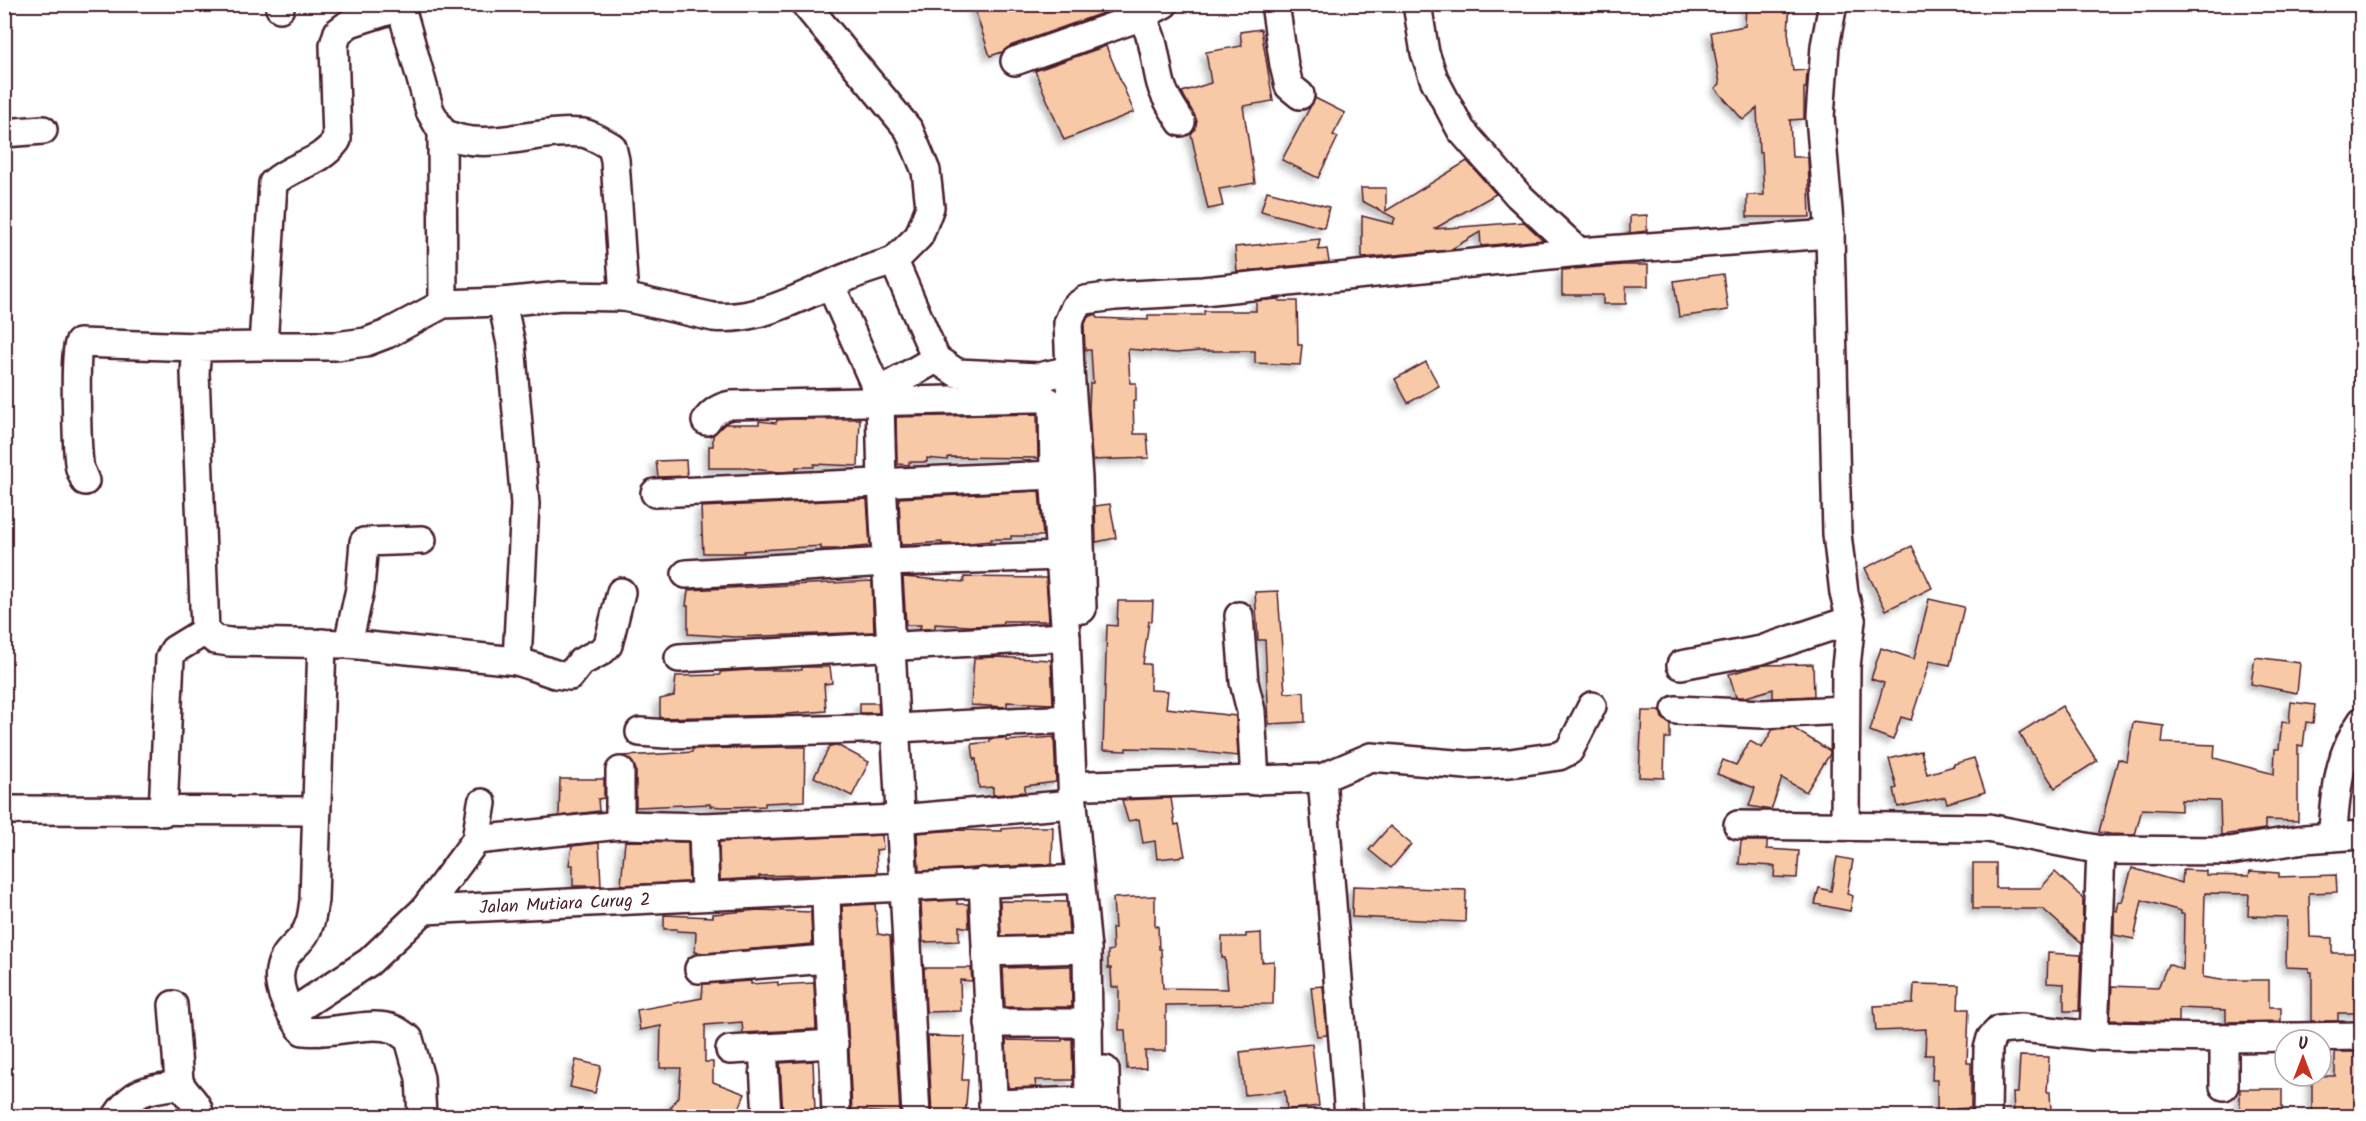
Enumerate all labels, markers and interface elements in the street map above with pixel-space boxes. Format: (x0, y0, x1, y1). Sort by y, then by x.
street label: Jalan Mutiara Curug 2 (479, 886, 651, 923)
north arrow (2273, 1028, 2333, 1088)
text: U (2298, 1032, 2308, 1057)

